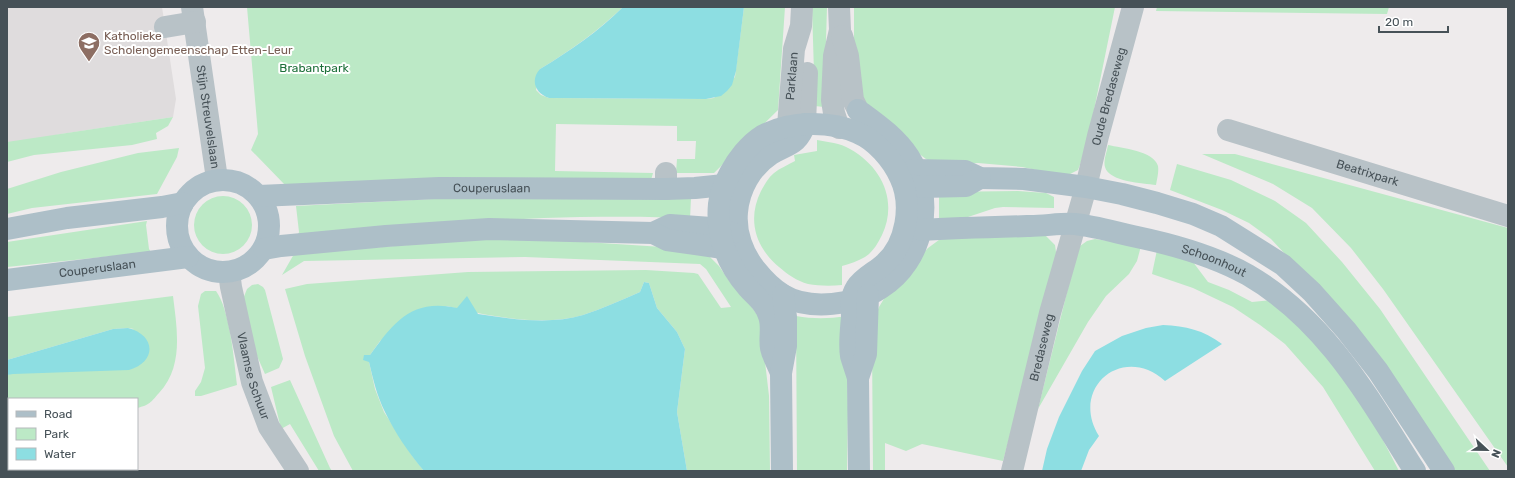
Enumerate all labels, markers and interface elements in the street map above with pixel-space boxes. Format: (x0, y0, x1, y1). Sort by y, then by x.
scale bar (1379, 8, 1448, 34)
text: 20 m (1385, 15, 1413, 29)
place label: Katholieke Scholengemeenschap Etten-Leur (104, 29, 293, 57)
school or university icon: Katholieke Scholengemeenschap Etten-Leur (76, 30, 102, 63)
street label: Oude Bredaseweg (1089, 46, 1129, 147)
street label: Parklaan (783, 51, 801, 101)
park label: Brabantpark (279, 61, 349, 75)
street label: Stijn Streuvelslaan (194, 64, 222, 170)
street label: Beatrixpark (1335, 157, 1401, 189)
street label: Couperuslaan (453, 181, 531, 195)
street label: Schoonhout (1180, 241, 1249, 280)
street label: Couperuslaan (58, 257, 137, 280)
street label: Bredaseweg (1027, 312, 1057, 383)
street label: Vlaamse Schuur (234, 331, 273, 422)
legend (8, 398, 138, 470)
text: Road (44, 407, 72, 421)
text: Park (44, 427, 70, 441)
north arrow (1467, 430, 1507, 470)
text: Water (44, 447, 76, 461)
text: N (1488, 447, 1503, 460)

